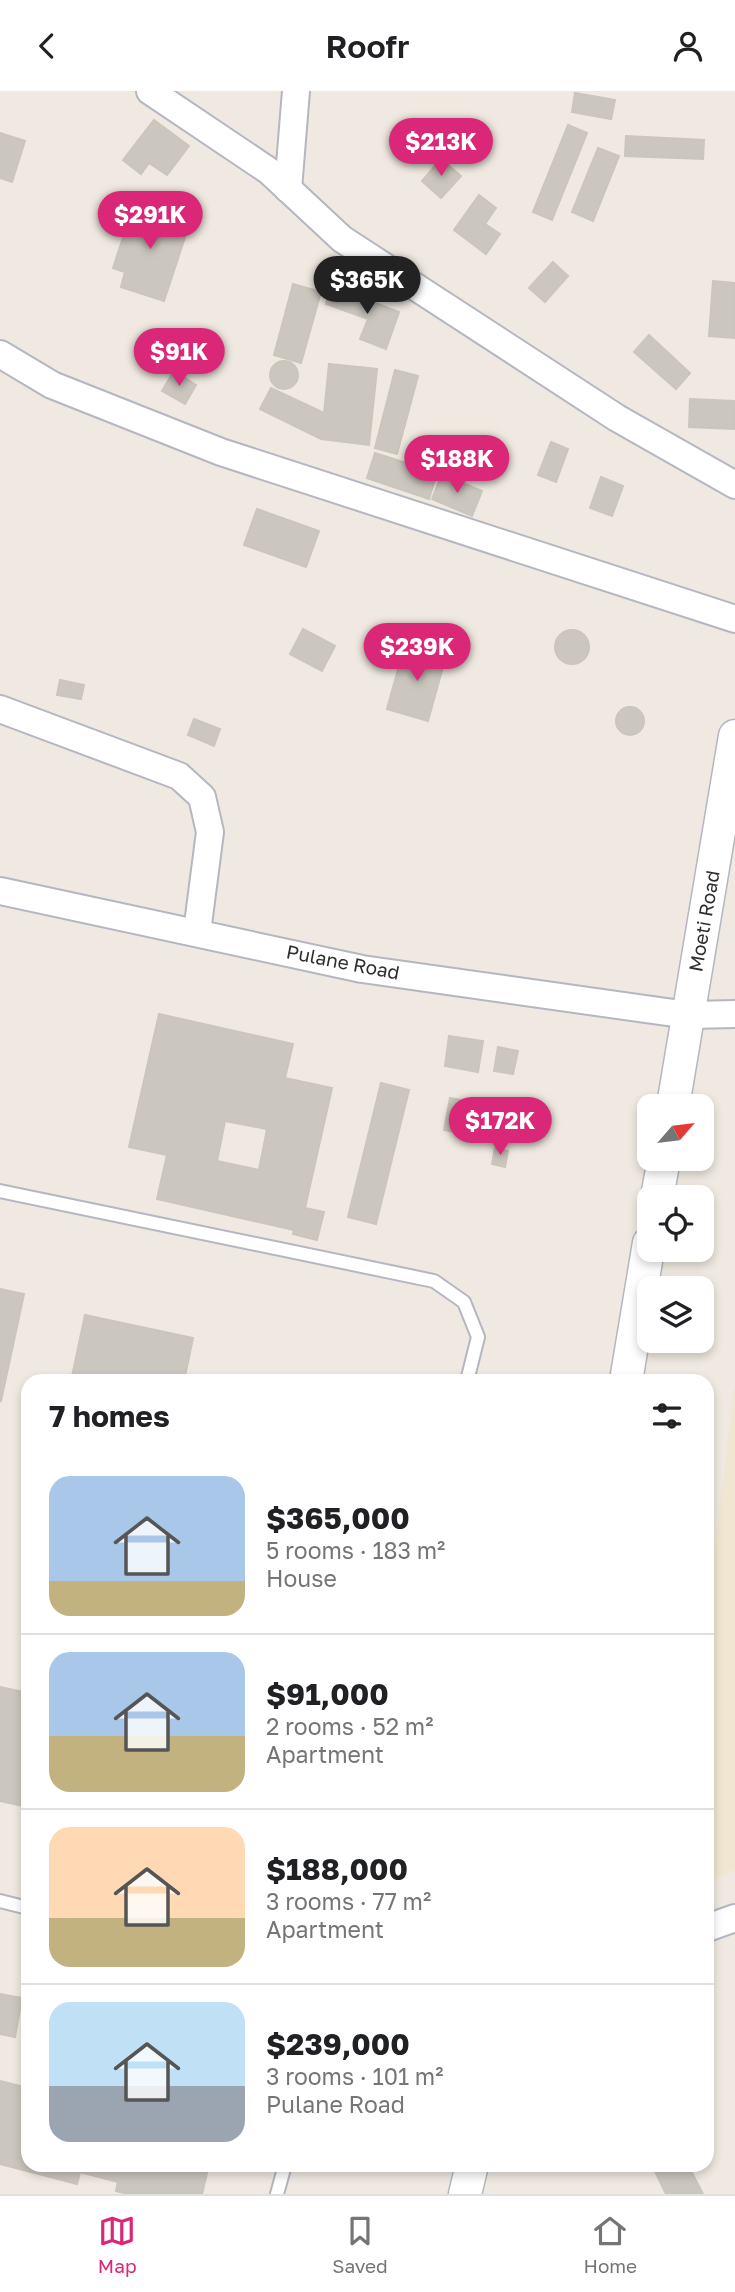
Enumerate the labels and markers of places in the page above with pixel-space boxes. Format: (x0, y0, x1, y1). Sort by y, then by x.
pin: $213K (392, 119, 490, 178)
pin: $291K (101, 191, 199, 251)
pin: $365K (318, 257, 416, 316)
pin: $91K (138, 329, 220, 388)
pin: $188K (408, 435, 506, 495)
pin: $239K (368, 623, 466, 683)
pin: $172K (451, 1097, 549, 1157)

